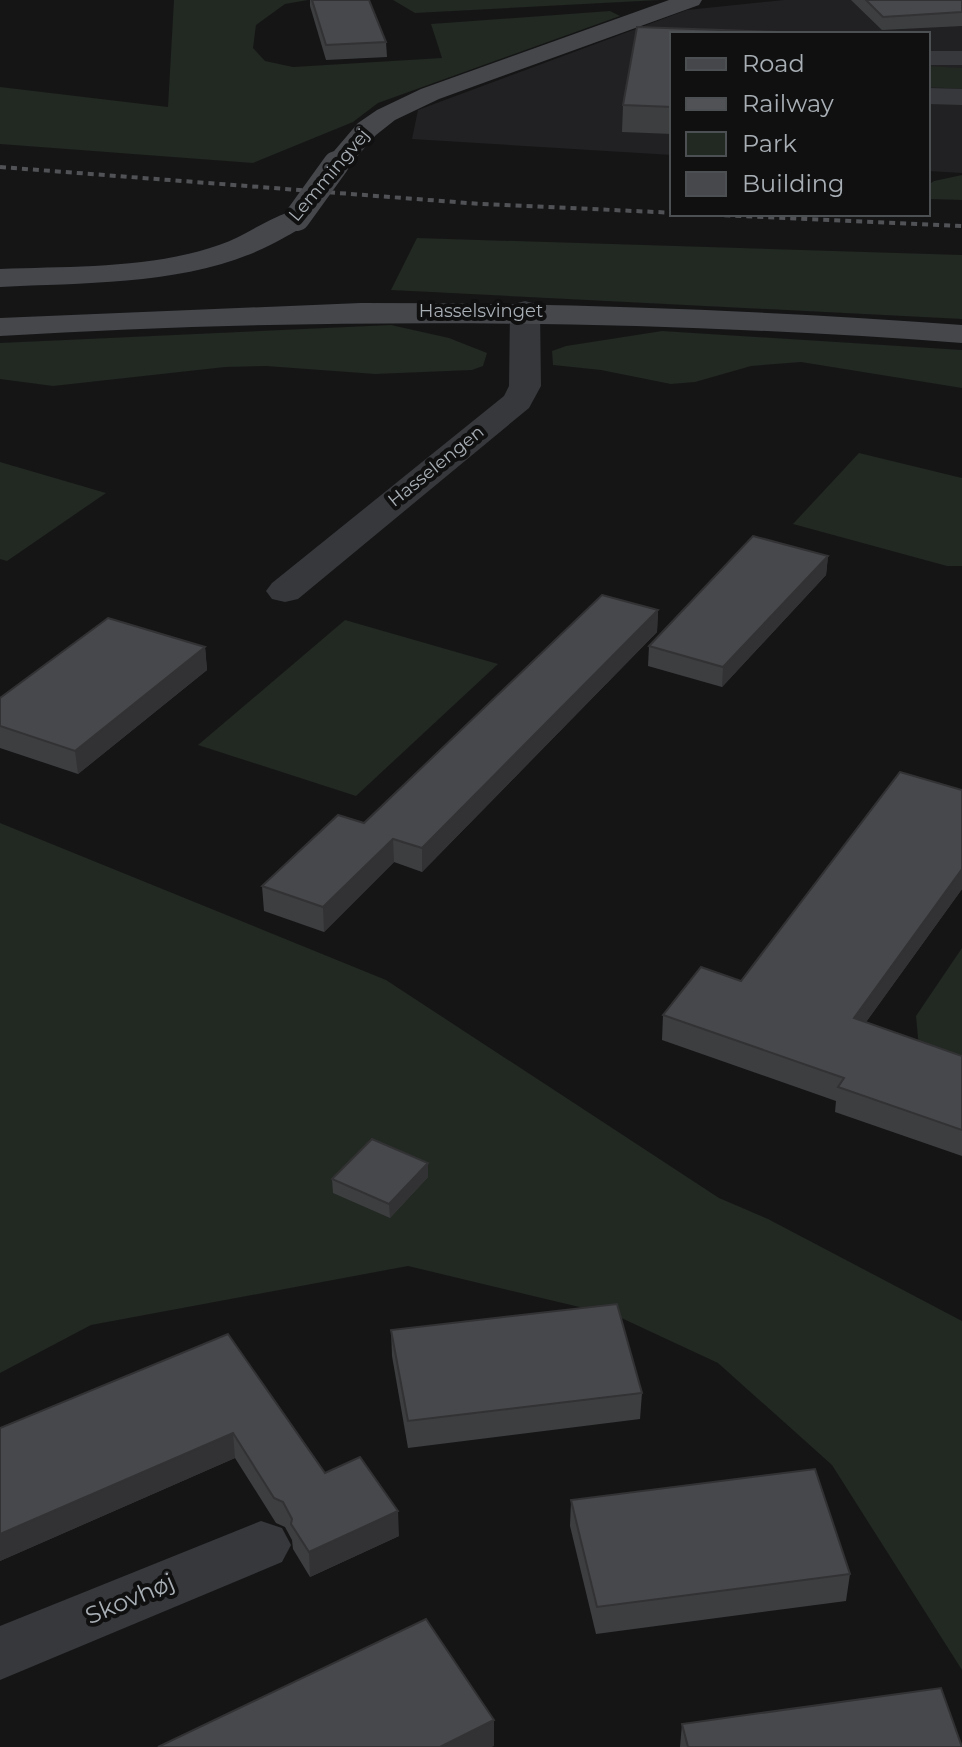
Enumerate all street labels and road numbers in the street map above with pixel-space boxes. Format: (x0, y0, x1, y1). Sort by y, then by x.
street label: Lemmingvej (284, 124, 374, 226)
street label: Hasselsvinget (419, 300, 543, 322)
street label: Hasselengen (384, 421, 488, 511)
street label: Skovhøj (81, 1567, 179, 1630)

